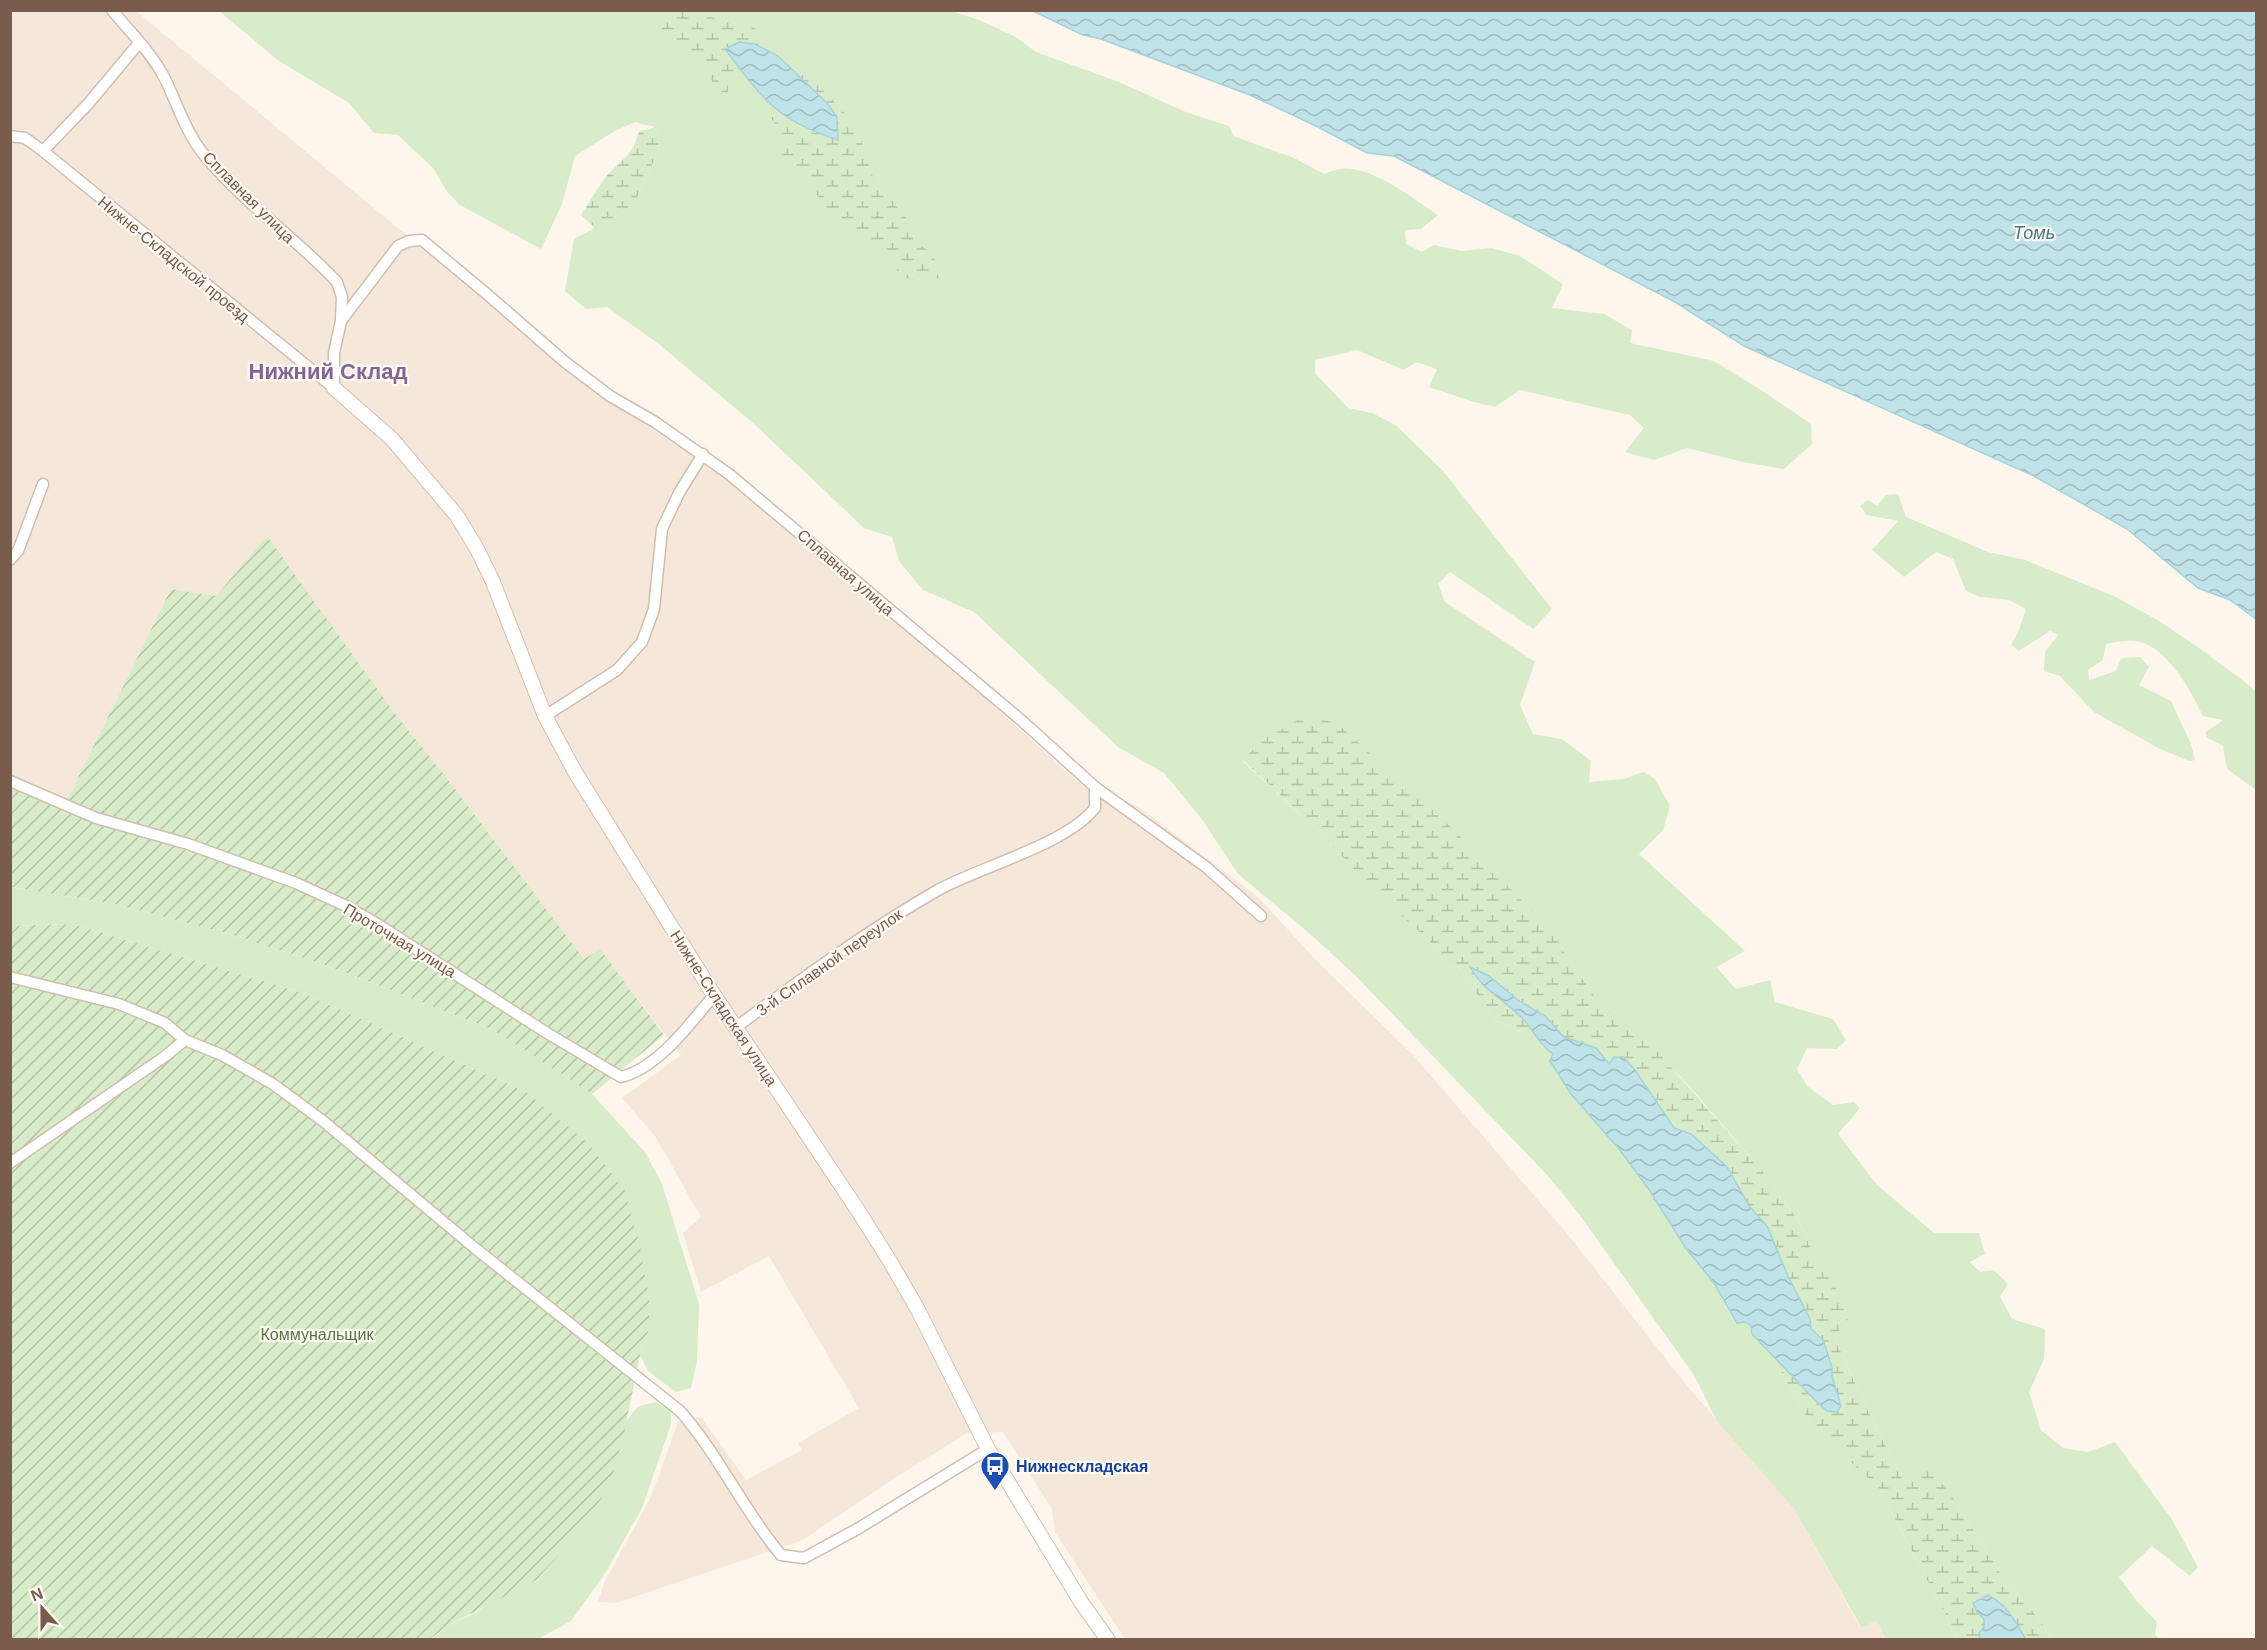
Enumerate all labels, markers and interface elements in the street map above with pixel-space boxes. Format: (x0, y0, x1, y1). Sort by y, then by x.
street label: Сплавная улица (200, 148, 298, 246)
street label: Нижне-Складской проезд (95, 193, 253, 326)
water label: Томь (2013, 223, 2055, 243)
district label: Нижний Склад (249, 359, 407, 384)
street label: Сплавная улица (794, 526, 897, 619)
street label: Проточная улица (341, 900, 459, 981)
street label: 3-й Сплавной переулок (753, 905, 906, 1019)
street label: Нижне-Складская улица (667, 927, 780, 1089)
park label: Коммунальщик (261, 1326, 374, 1343)
bus stop icon: Нижнескладская (979, 1450, 1011, 1492)
place label: Нижнескладская (1016, 1458, 1148, 1475)
north arrow (12, 1578, 72, 1638)
text: N (28, 1584, 45, 1604)

